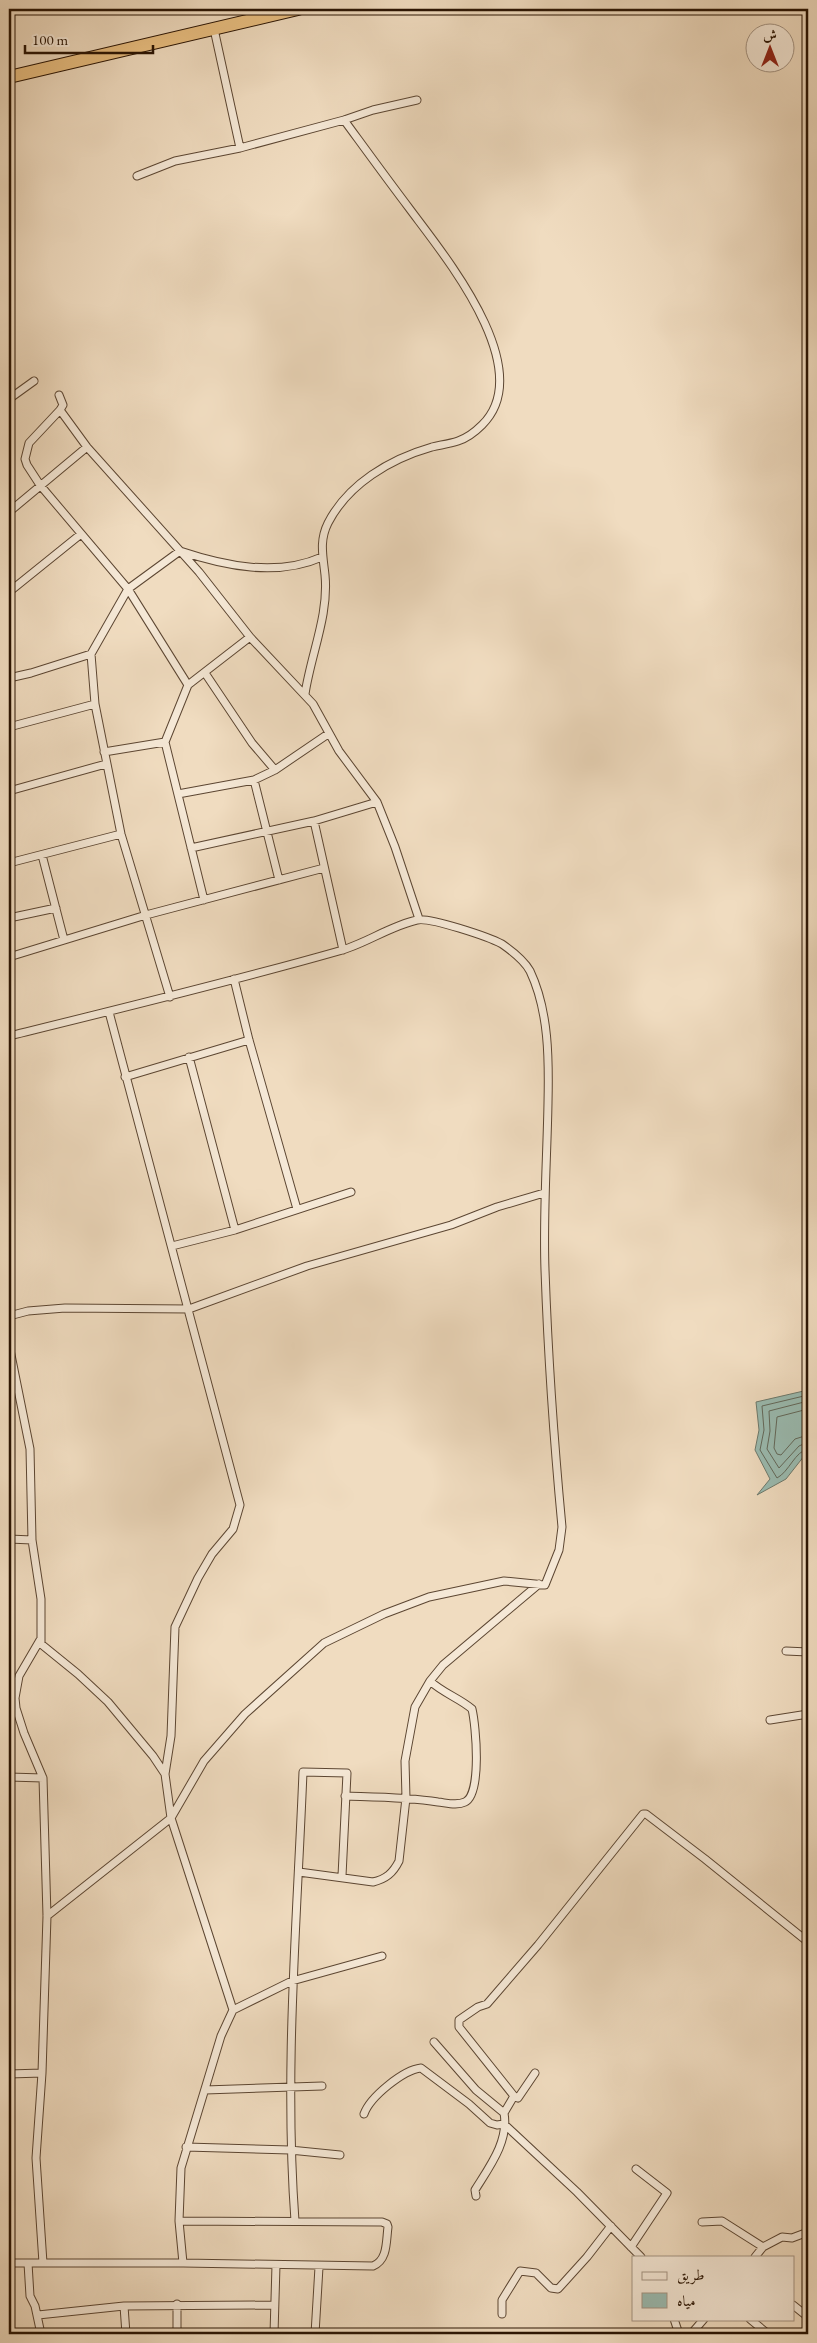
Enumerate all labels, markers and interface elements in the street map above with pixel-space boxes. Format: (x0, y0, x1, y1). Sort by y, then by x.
scale bar (25, 22, 152, 54)
north arrow (744, 22, 794, 72)
text: ش (763, 26, 777, 44)
text: 100 m (32, 30, 69, 49)
legend (632, 2256, 794, 2320)
text: طريق (677, 2265, 704, 2285)
text: مياه (677, 2291, 695, 2310)

